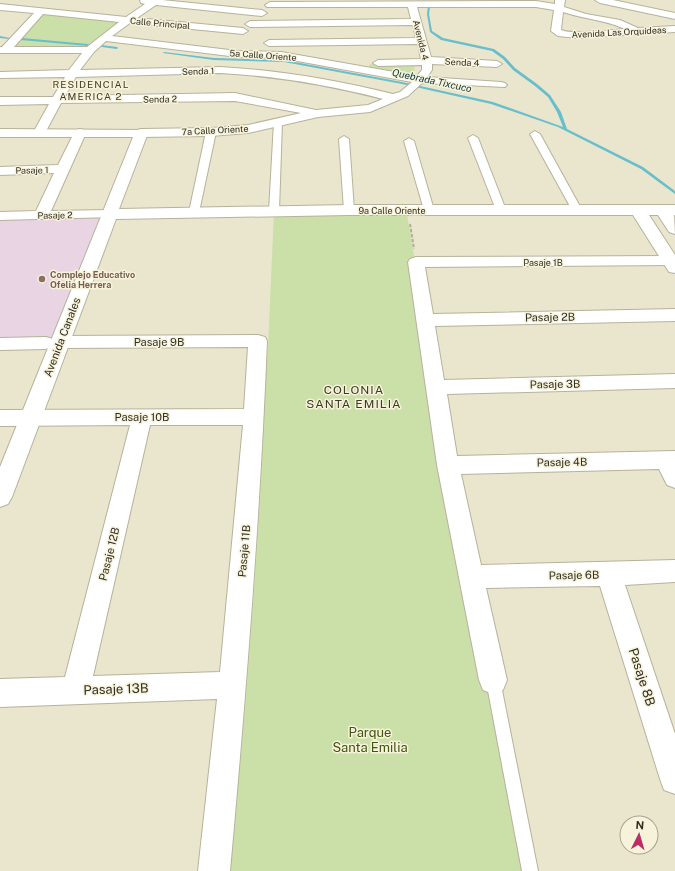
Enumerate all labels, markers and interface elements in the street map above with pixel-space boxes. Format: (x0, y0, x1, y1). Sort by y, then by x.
street label: Calle Principal (129, 15, 191, 31)
street label: Avenida 4 (411, 19, 431, 62)
street label: Avenida Las Orquídeas (571, 24, 667, 40)
street label: 5a Calle Oriente (229, 47, 297, 63)
street label: Senda 4 (444, 56, 480, 68)
street label: Senda 1 (182, 65, 214, 77)
water label: Quebrada Tixcuco (391, 66, 474, 94)
district label: RESIDENCIAL AMERICA 2 (53, 78, 129, 102)
street label: Senda 2 (143, 93, 177, 105)
street label: 7a Calle Oriente (181, 123, 249, 137)
street label: Pasaje 1 (15, 164, 49, 176)
street label: 9a Calle Oriente (358, 205, 426, 216)
street label: Pasaje 2 (37, 209, 73, 221)
street label: Pasaje 1B (523, 257, 563, 268)
place label: Complejo Educativo Ofelia Herrera (50, 269, 135, 290)
marker: Complejo Educativo Ofelia Herrera (37, 274, 47, 284)
street label: Avenida Canales (41, 295, 83, 378)
street label: Pasaje 2B (525, 311, 575, 323)
street label: Pasaje 9B (134, 336, 184, 348)
street label: Pasaje 3B (530, 378, 580, 390)
district label: COLONIA SANTA EMILIA (306, 383, 402, 411)
street label: Pasaje 10B (115, 411, 169, 423)
street label: Pasaje 4B (537, 456, 587, 468)
street label: Pasaje 11B (236, 524, 252, 578)
street label: Pasaje 12B (97, 526, 121, 582)
street label: Pasaje 6B (549, 569, 599, 581)
street label: Pasaje 8B (626, 646, 658, 708)
street label: Pasaje 13B (83, 680, 149, 698)
park label: Parque Santa Emilia (332, 725, 408, 755)
north arrow (619, 815, 659, 855)
text: N (635, 819, 645, 831)

